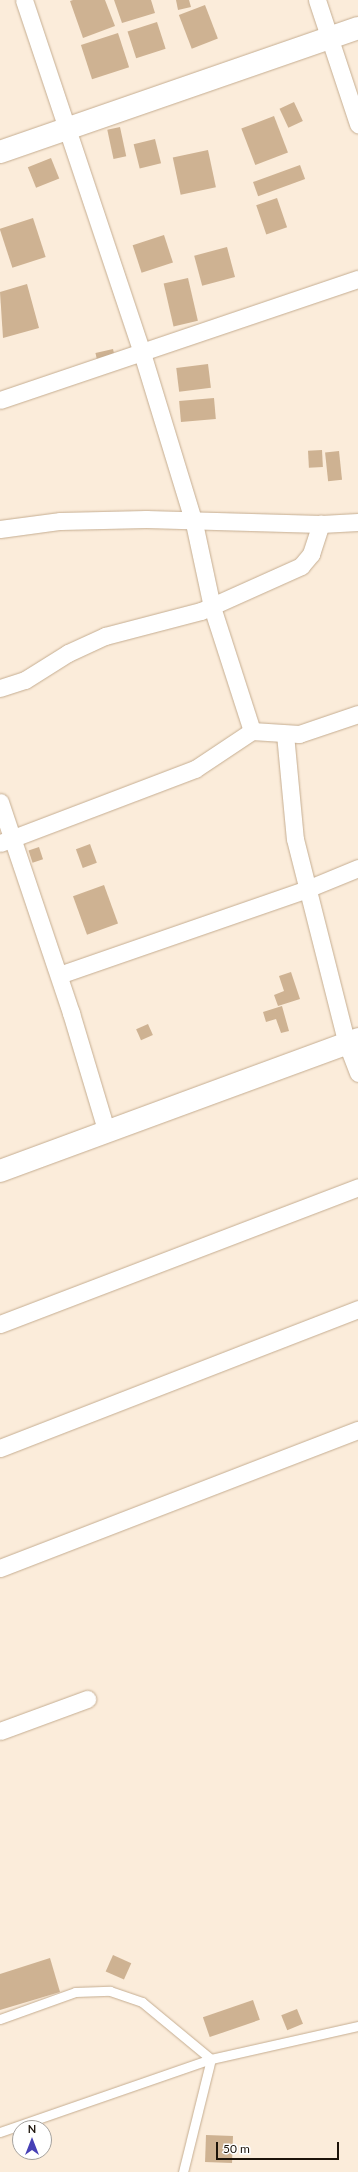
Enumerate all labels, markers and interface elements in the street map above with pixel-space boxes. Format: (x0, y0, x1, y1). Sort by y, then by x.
north arrow (12, 2120, 52, 2160)
text: N (28, 2122, 36, 2135)
scale bar (218, 2134, 341, 2160)
text: 50 m (223, 2141, 250, 2156)

